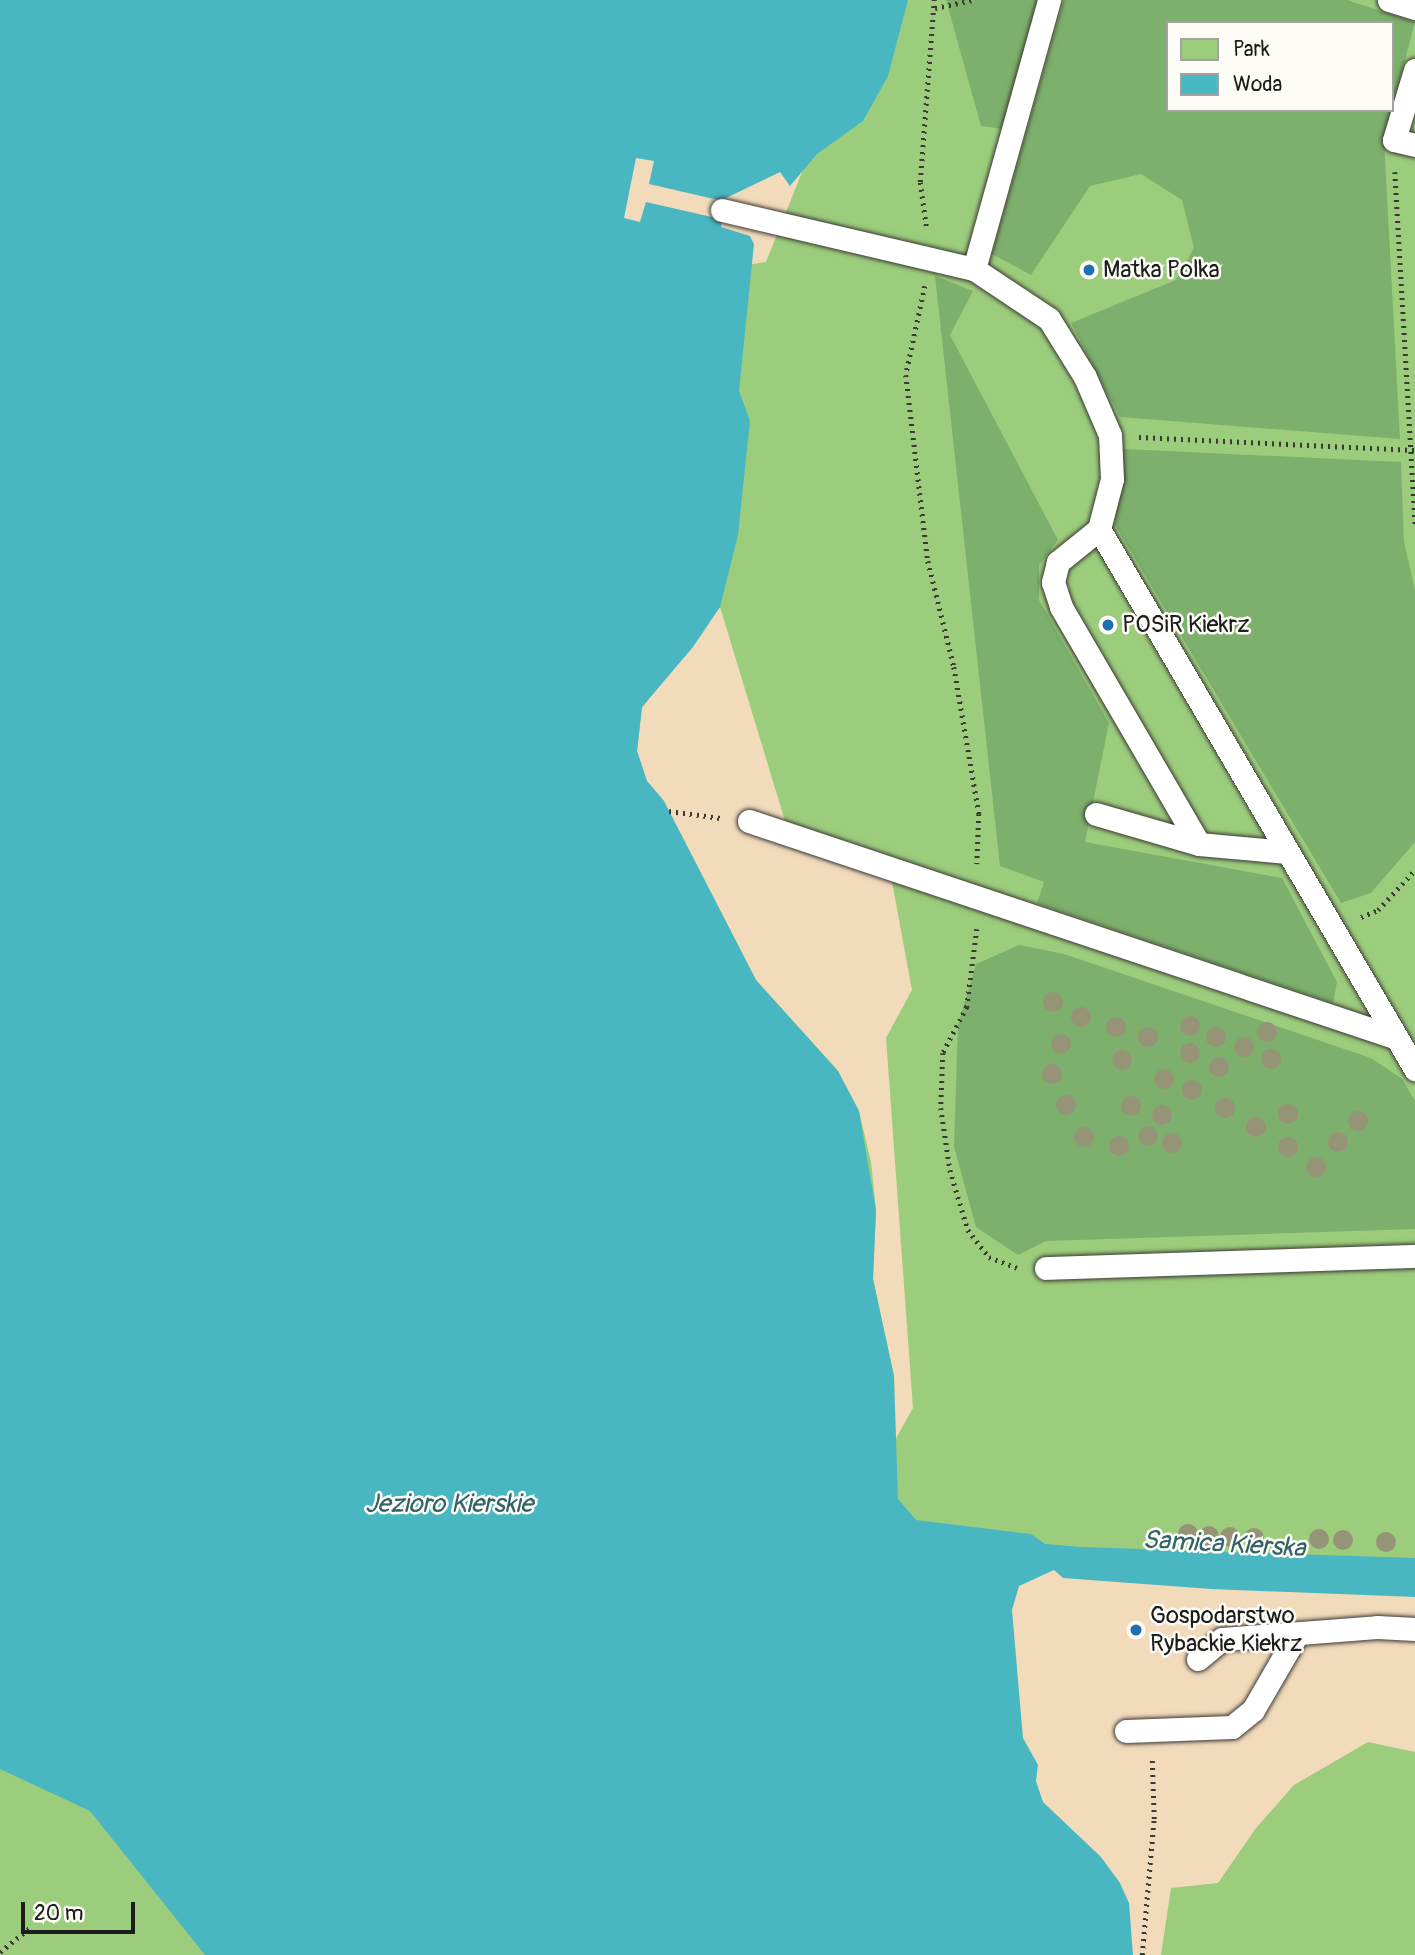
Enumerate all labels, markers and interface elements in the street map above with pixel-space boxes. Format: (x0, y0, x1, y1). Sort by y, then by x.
legend (1166, 21, 1394, 112)
text: Park (1233, 36, 1270, 63)
text: Woda (1233, 71, 1282, 98)
place label: Matka Polka (1103, 256, 1220, 284)
marker: Matka Polka (1081, 262, 1097, 278)
place label: POSiR Kiekrz (1122, 611, 1250, 639)
marker: POSiR Kiekrz (1100, 617, 1116, 633)
water label: Jezioro Kierskie (365, 1489, 533, 1521)
water label: Samica Kierska (1142, 1525, 1306, 1565)
place label: Gospodarstwo Rybackie Kiekrz (1150, 1602, 1302, 1658)
marker: Gospodarstwo Rybackie Kiekrz (1128, 1622, 1144, 1638)
scale bar (24, 1888, 138, 1932)
text: 20 m (34, 1900, 83, 1927)

